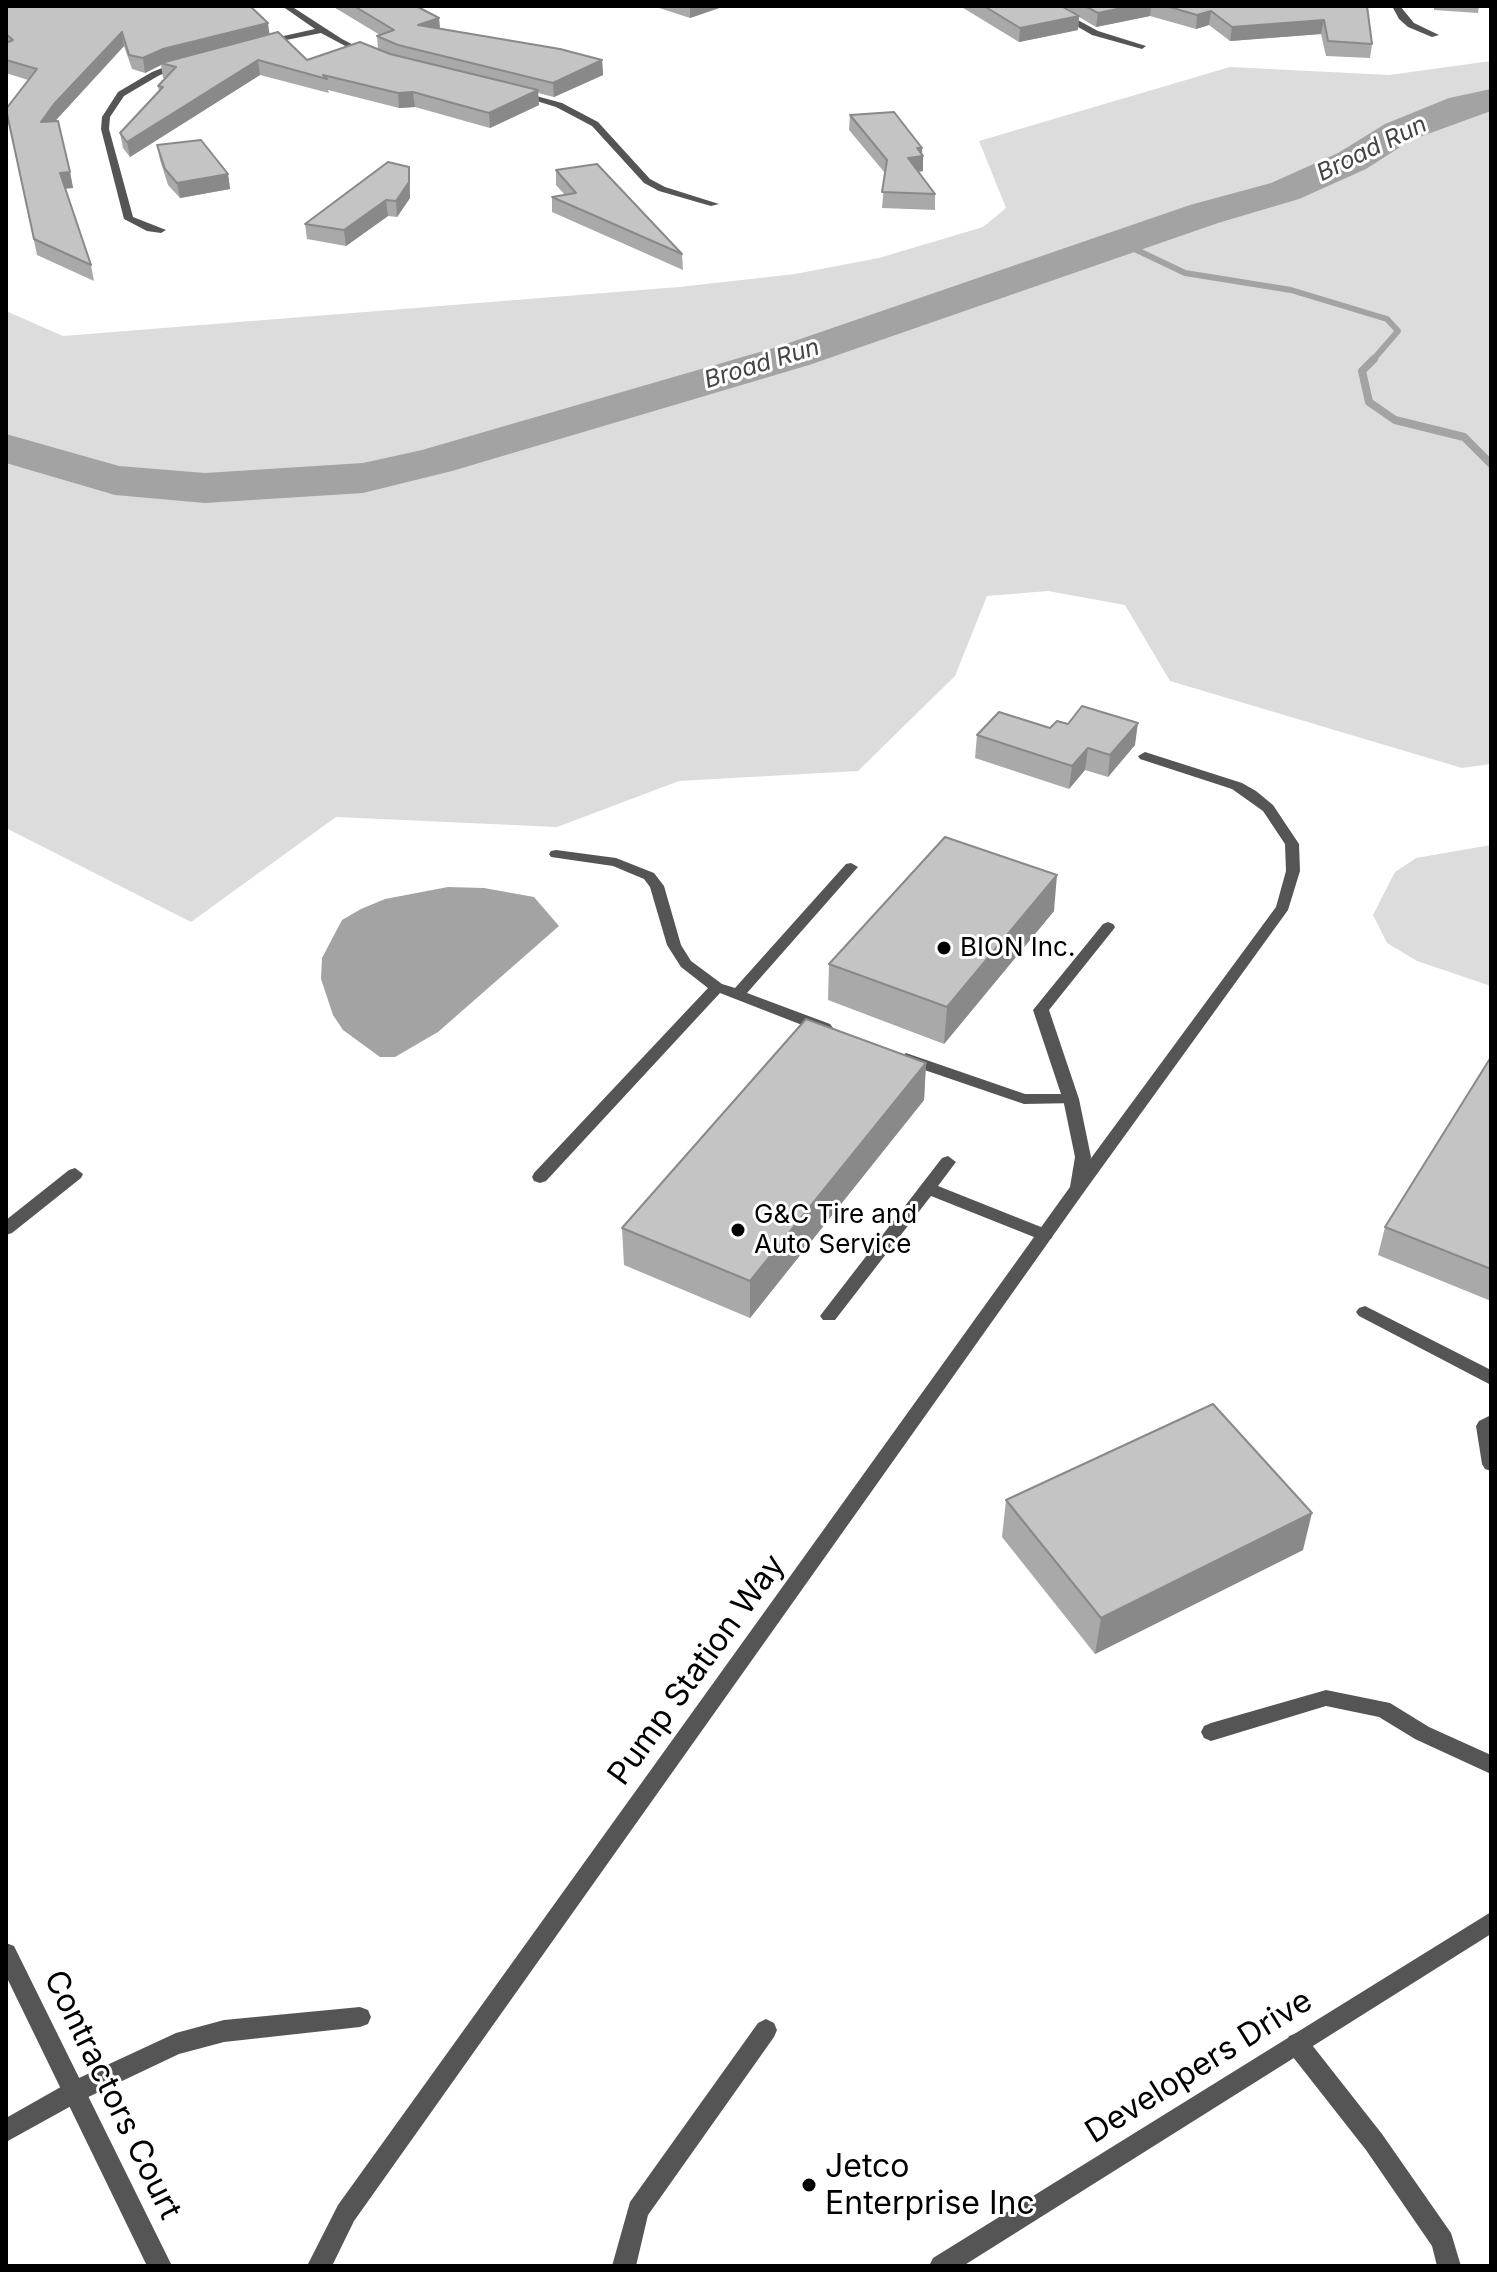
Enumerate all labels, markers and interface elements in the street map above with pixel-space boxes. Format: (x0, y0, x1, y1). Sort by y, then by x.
water label: Broad Run (1312, 110, 1432, 188)
water label: Broad Run (701, 333, 823, 395)
place label: BION Inc. (960, 932, 1075, 964)
marker: BION Inc. (935, 939, 953, 957)
place label: G&C Tire and Auto Service (754, 1199, 917, 1260)
marker: G&C Tire and Auto Service (729, 1221, 747, 1239)
street label: Pump Station Way (600, 1547, 794, 1793)
street label: Contractors Court (35, 1964, 189, 2226)
street label: Developers Drive (1079, 1982, 1319, 2152)
place label: Jetco Enterprise Inc (825, 2148, 1035, 2223)
marker: Jetco Enterprise Inc (800, 2176, 818, 2194)

